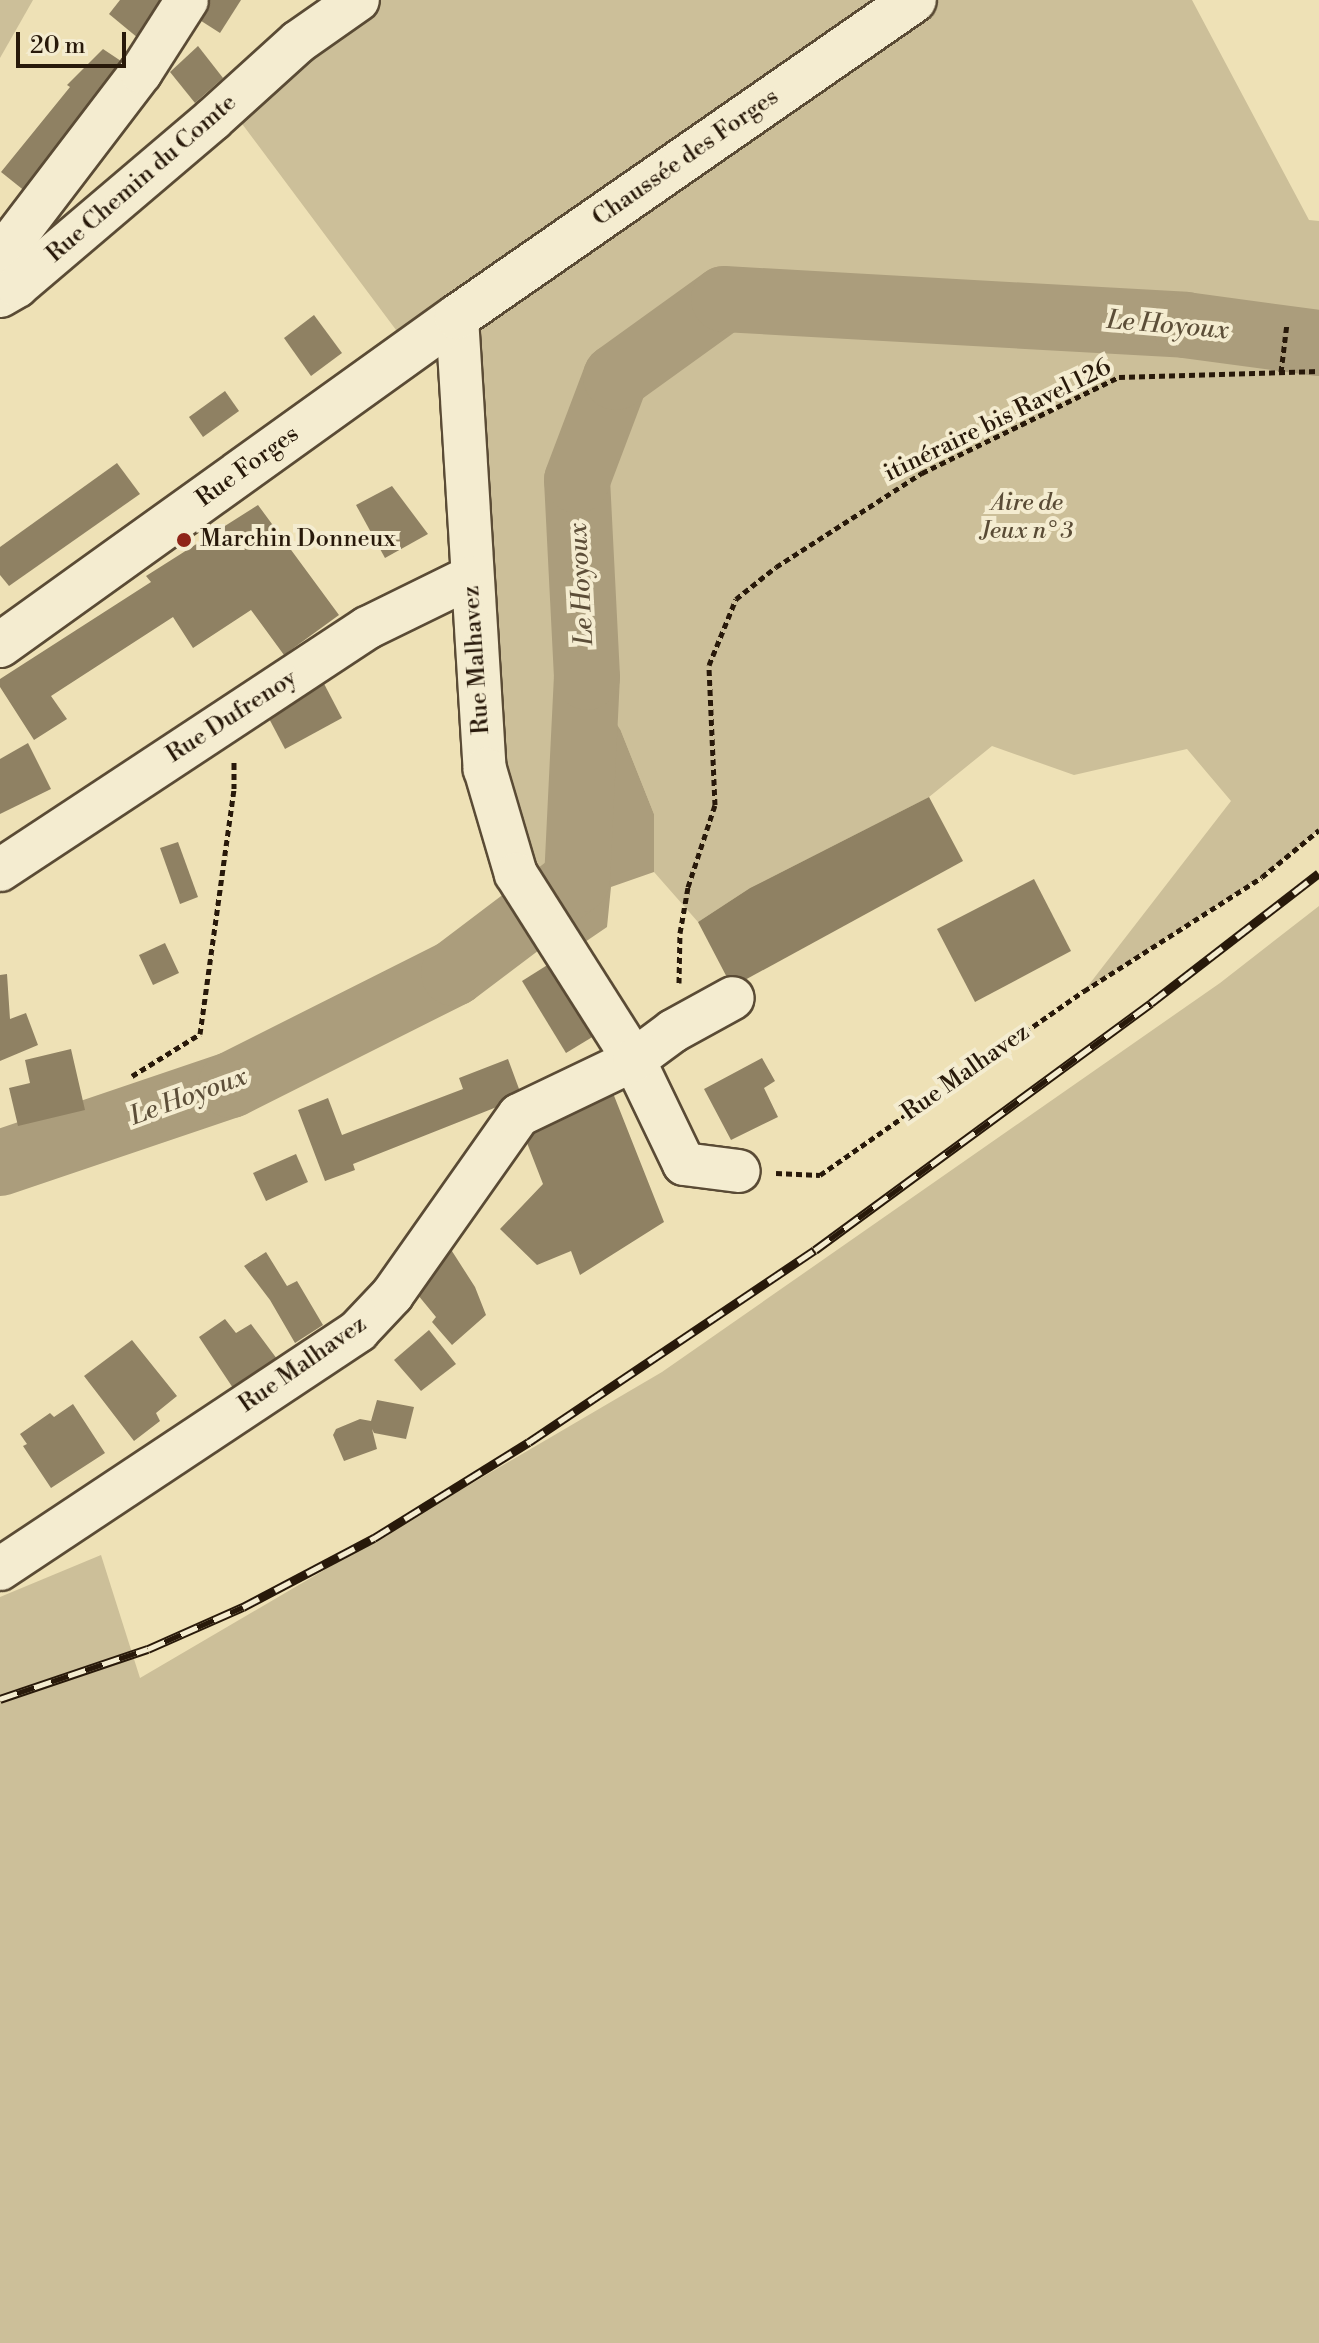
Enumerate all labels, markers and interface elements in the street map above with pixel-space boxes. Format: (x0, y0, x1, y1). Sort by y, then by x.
scale bar (20, 16, 130, 66)
text: 20 m (30, 31, 86, 61)
street label: Chaussée des Forges (587, 83, 785, 233)
street label: Rue Chemin du Comte (41, 89, 243, 269)
water label: Le Hoyoux (1105, 305, 1231, 347)
street label: itinéraire bis Ravel 126 (880, 353, 1116, 489)
street label: Rue Forges (191, 420, 305, 514)
park label: Aire de Jeux n° 3 (981, 490, 1073, 546)
water label: Le Hoyoux (563, 522, 601, 646)
place label: Marchin Donneux (200, 526, 396, 554)
marker: Marchin Donneux (175, 531, 193, 549)
street label: Rue Malhavez (457, 585, 497, 735)
street label: Rue Dufrenoy (161, 664, 303, 770)
street label: Rue Malhavez (897, 1018, 1035, 1128)
water label: Le Hoyoux (126, 1061, 252, 1133)
street label: Rue Malhavez (234, 1310, 372, 1420)

